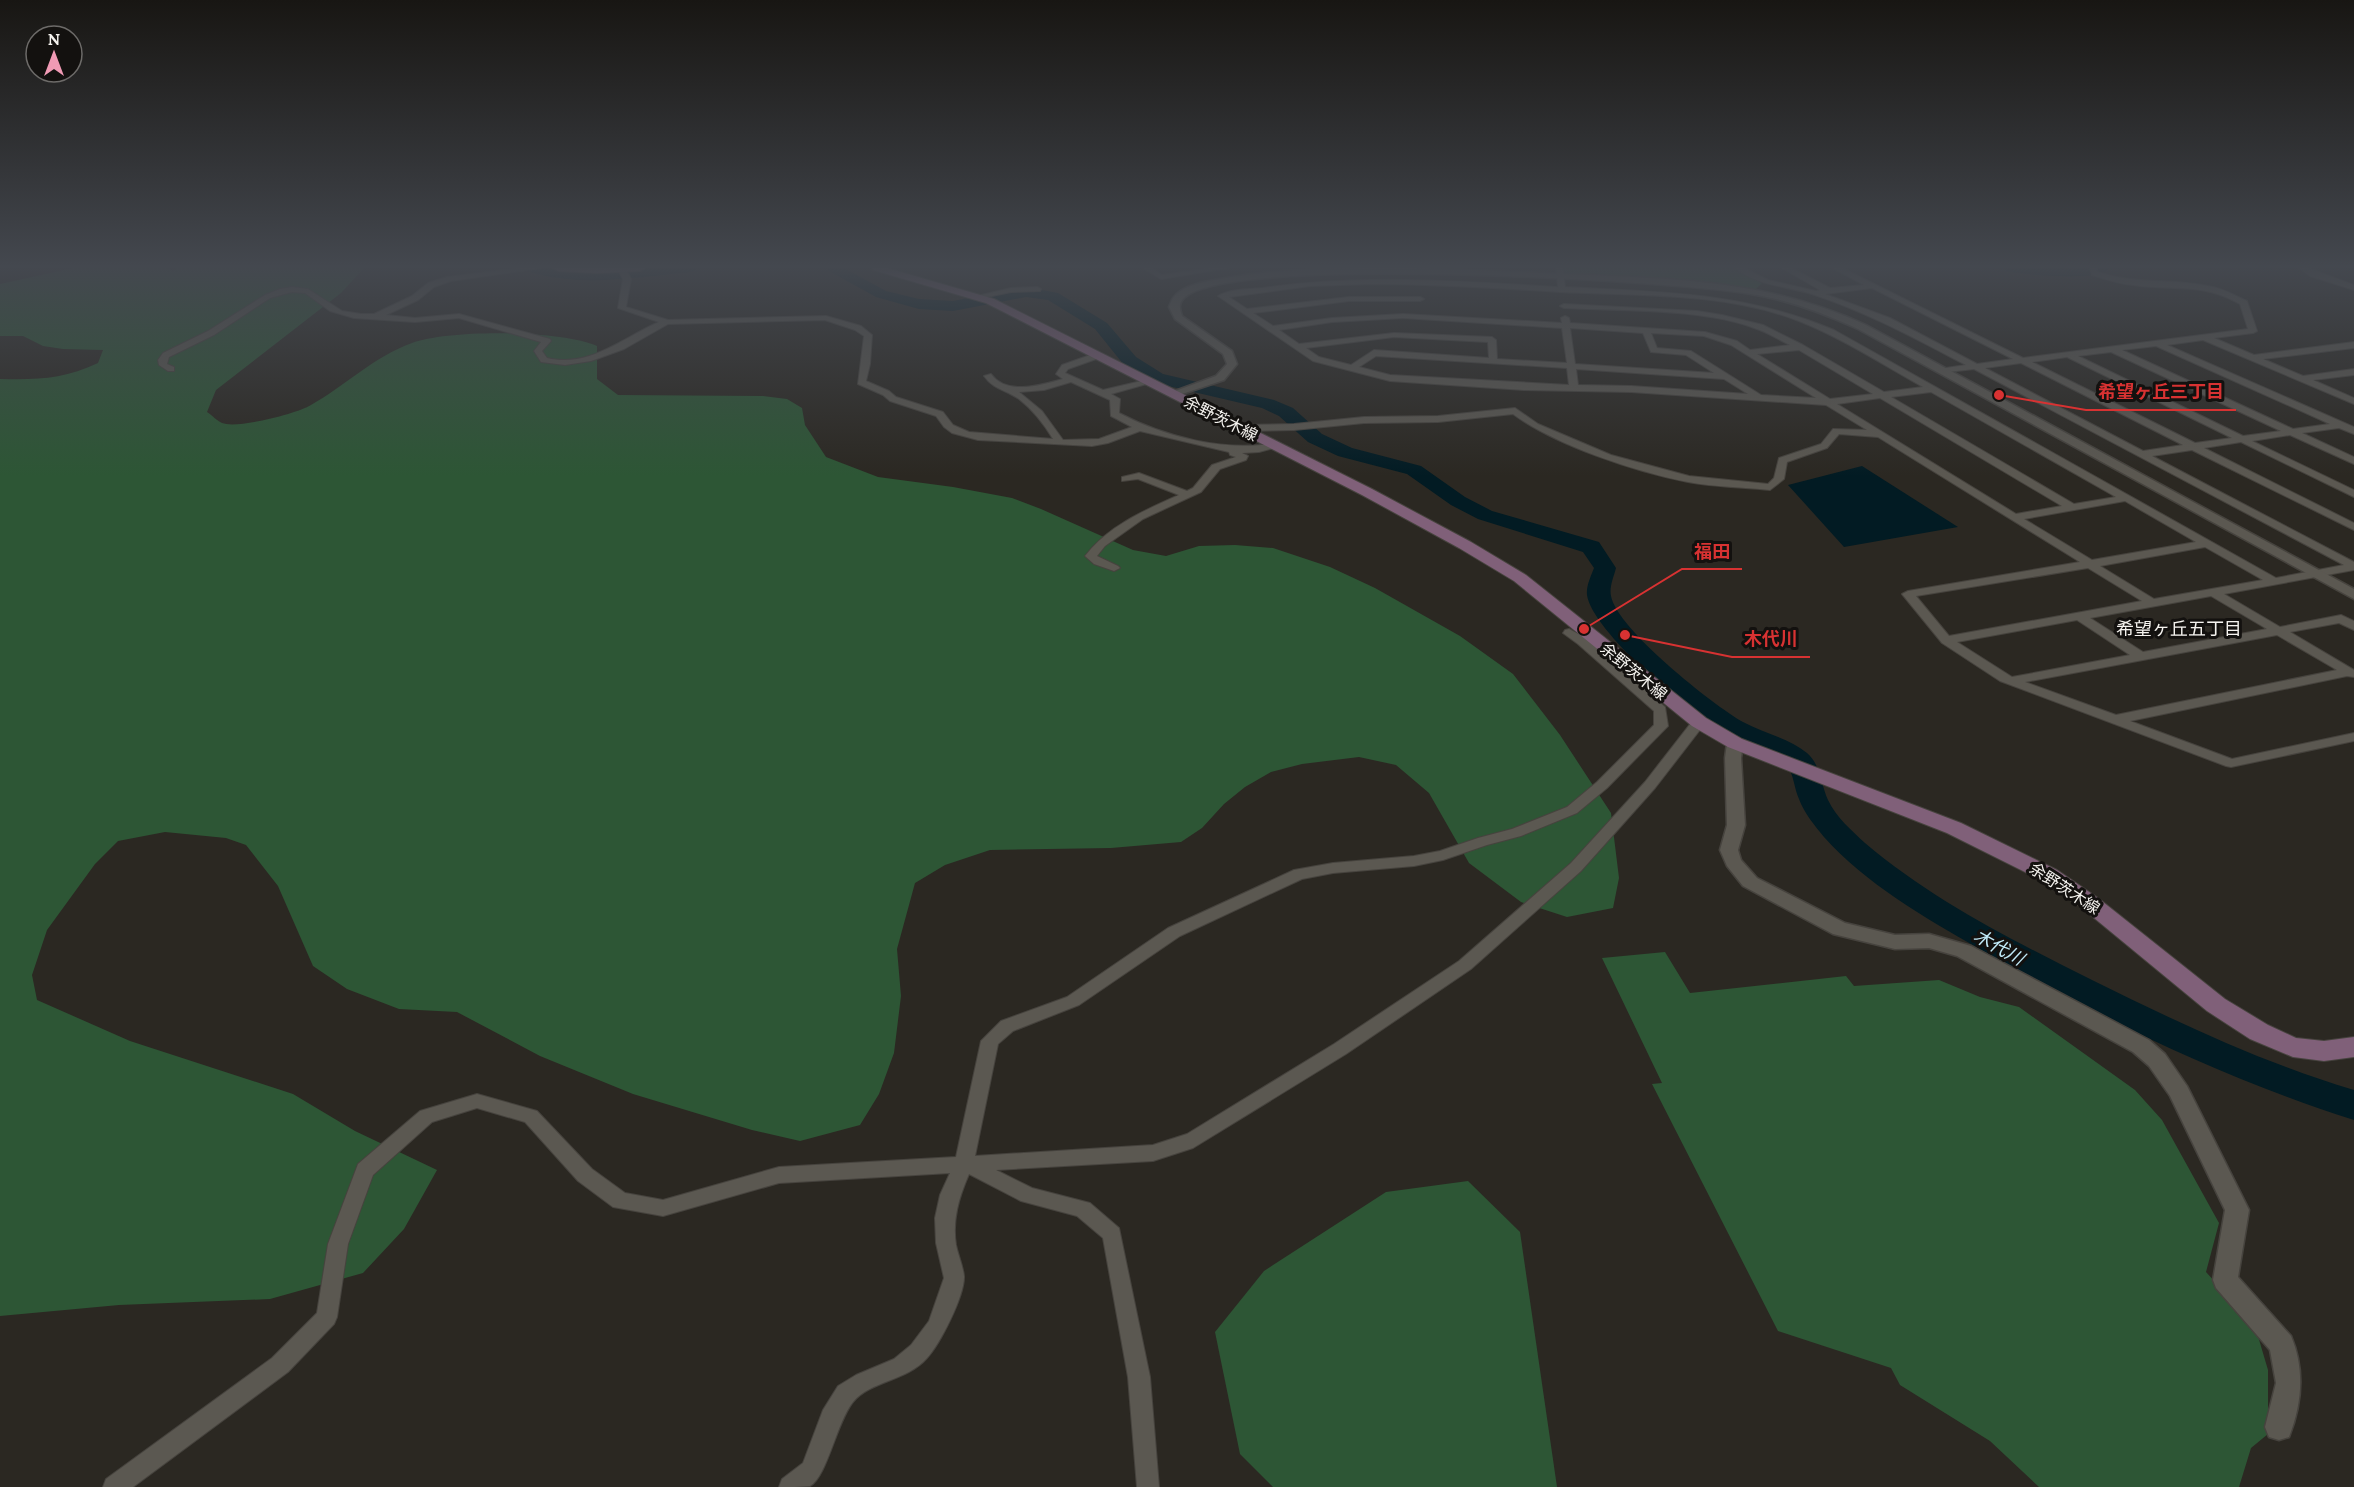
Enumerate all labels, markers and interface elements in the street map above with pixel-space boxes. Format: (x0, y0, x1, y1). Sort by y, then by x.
north arrow (24, 24, 84, 84)
text: N (48, 29, 60, 49)
callout: 希望ヶ丘三丁目 (2086, 374, 2236, 410)
text: 希望ヶ丘三丁目 (2098, 380, 2224, 403)
street label: 余野茨木線 (1181, 391, 1261, 445)
callout: 福田 (1682, 533, 1742, 569)
text: 福田 (1694, 540, 1730, 563)
district label: 希望ヶ丘五丁目 (2116, 617, 2242, 640)
callout: 木代川 (1732, 621, 1810, 657)
text: 木代川 (1744, 627, 1798, 650)
street label: 余野茨木線 (1597, 638, 1671, 704)
street label: 余野茨木線 (2026, 858, 2104, 918)
water label: 木代川 (1970, 924, 2030, 971)

